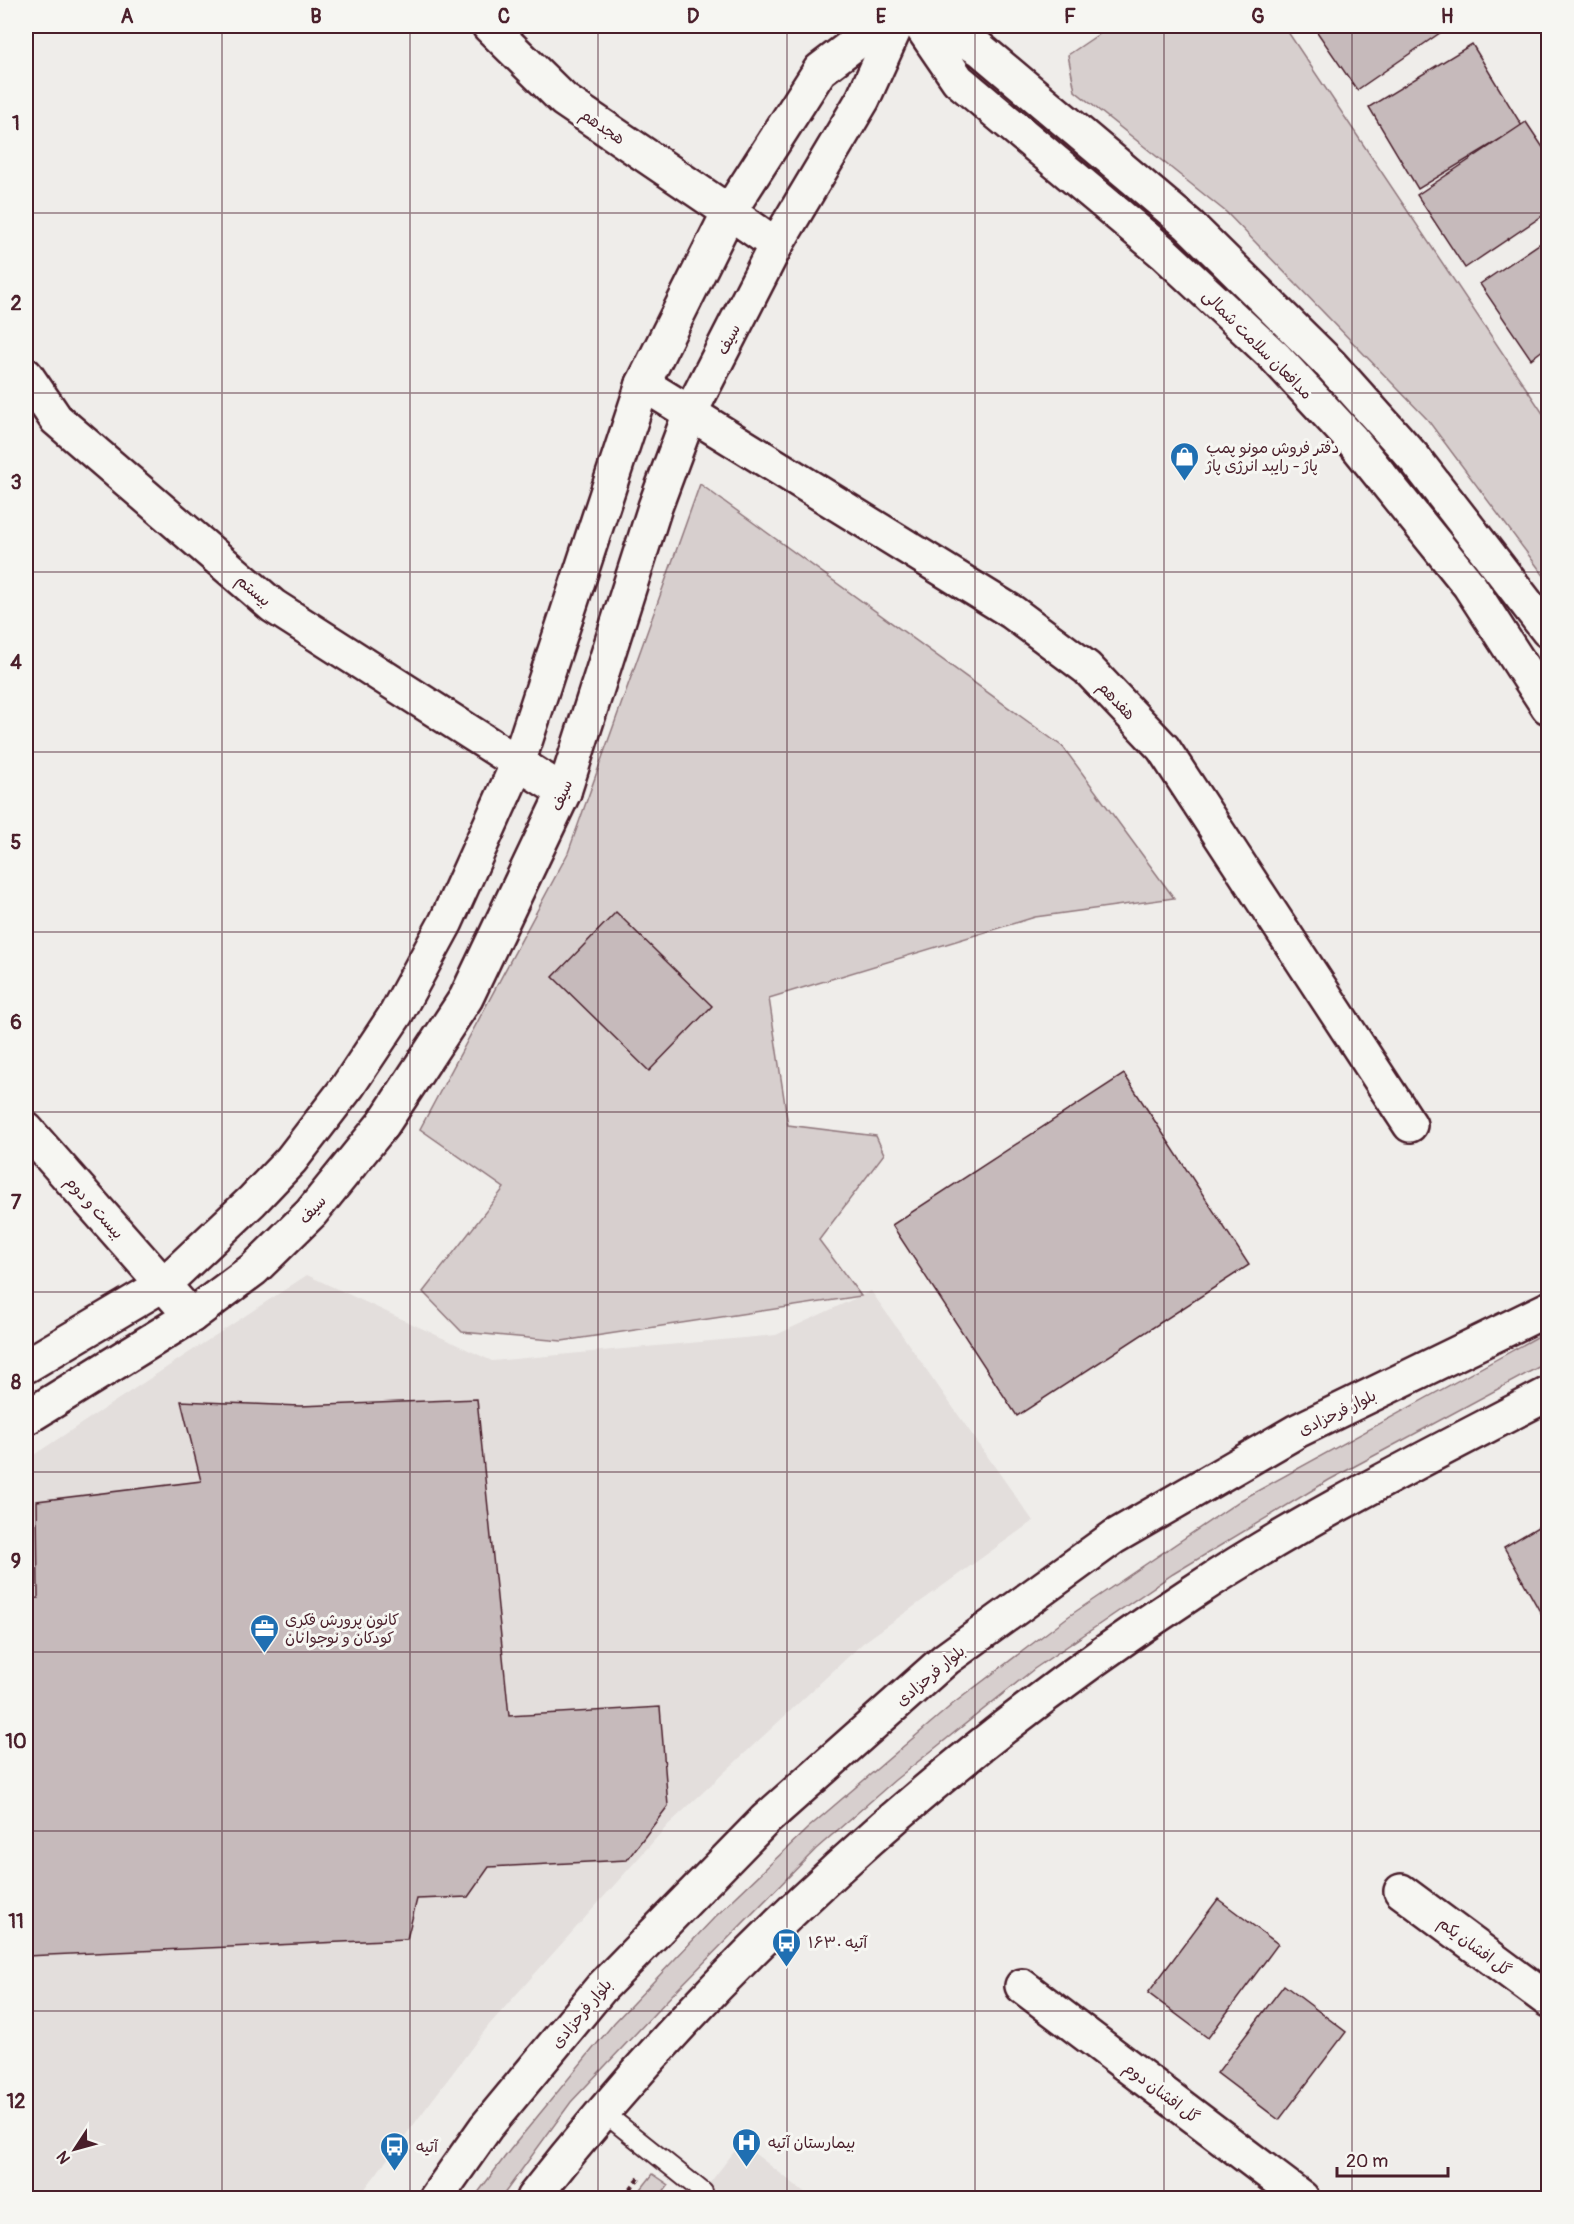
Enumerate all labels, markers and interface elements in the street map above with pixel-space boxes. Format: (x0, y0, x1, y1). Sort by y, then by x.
text: A (121, 4, 134, 29)
text: B (310, 4, 322, 29)
text: C (498, 4, 510, 29)
text: D (687, 4, 700, 29)
text: E (876, 4, 887, 29)
text: F (1064, 4, 1076, 29)
text: G (1251, 4, 1265, 29)
text: H (1441, 4, 1454, 29)
street label: هجدهم (575, 105, 629, 151)
text: 1 (12, 111, 20, 136)
street label: مدافعان سلامت شمالی (1198, 286, 1316, 404)
text: 2 (10, 291, 22, 316)
street label: سیف (713, 321, 745, 358)
place label: دفتر فروش مونو پمپ پاژ - رایبد انرژی پاژ (1204, 438, 1339, 476)
shop icon: دفتر فروش مونو پمپ پاژ - رایبد انرژی پاژ (1169, 440, 1201, 482)
text: 3 (10, 470, 22, 495)
street label: بیستم (230, 570, 275, 613)
text: 4 (10, 650, 22, 675)
street label: هفدهم (1092, 677, 1140, 726)
street label: سیف (547, 777, 577, 814)
text: 5 (11, 830, 22, 855)
text: 6 (10, 1010, 22, 1035)
street label: بیست و دوم (59, 1172, 128, 1245)
text: 7 (11, 1190, 22, 1215)
street label: سیف (295, 1191, 331, 1228)
text: 8 (11, 1370, 21, 1395)
street label: بلوار فرحزادی (1295, 1385, 1380, 1440)
text: 9 (11, 1549, 21, 1574)
place label: کانون پرورش فکری کودکان و نوجوانان (285, 1610, 400, 1648)
office icon: کانون پرورش فکری کودکان و نوجوانان (248, 1612, 280, 1654)
street label: بلوار فرحزادی (892, 1641, 969, 1711)
text: 10 (5, 1729, 27, 1754)
text: 11 (8, 1909, 24, 1934)
street label: گل افشان یکم (1433, 1913, 1515, 1982)
bus stop icon: آتیه ۱۶۳۰ (771, 1926, 803, 1968)
place label: آتیه ۱۶۳۰ (808, 1933, 868, 1953)
street label: بلوار فرحزادی (547, 1975, 617, 2052)
street label: گل افشان دوم (1118, 2058, 1203, 2129)
text: 12 (7, 2089, 26, 2114)
north arrow (45, 2119, 105, 2179)
hospital icon: بیمارستان آتیه (731, 2126, 763, 2168)
bus stop icon: آتیه (379, 2130, 411, 2172)
place label: بیمارستان آتیه (768, 2133, 855, 2153)
place label: آتیه (416, 2137, 439, 2157)
scale bar (1337, 2140, 1448, 2178)
text: N (52, 2147, 75, 2167)
text: 20 m (1346, 2150, 1388, 2173)

